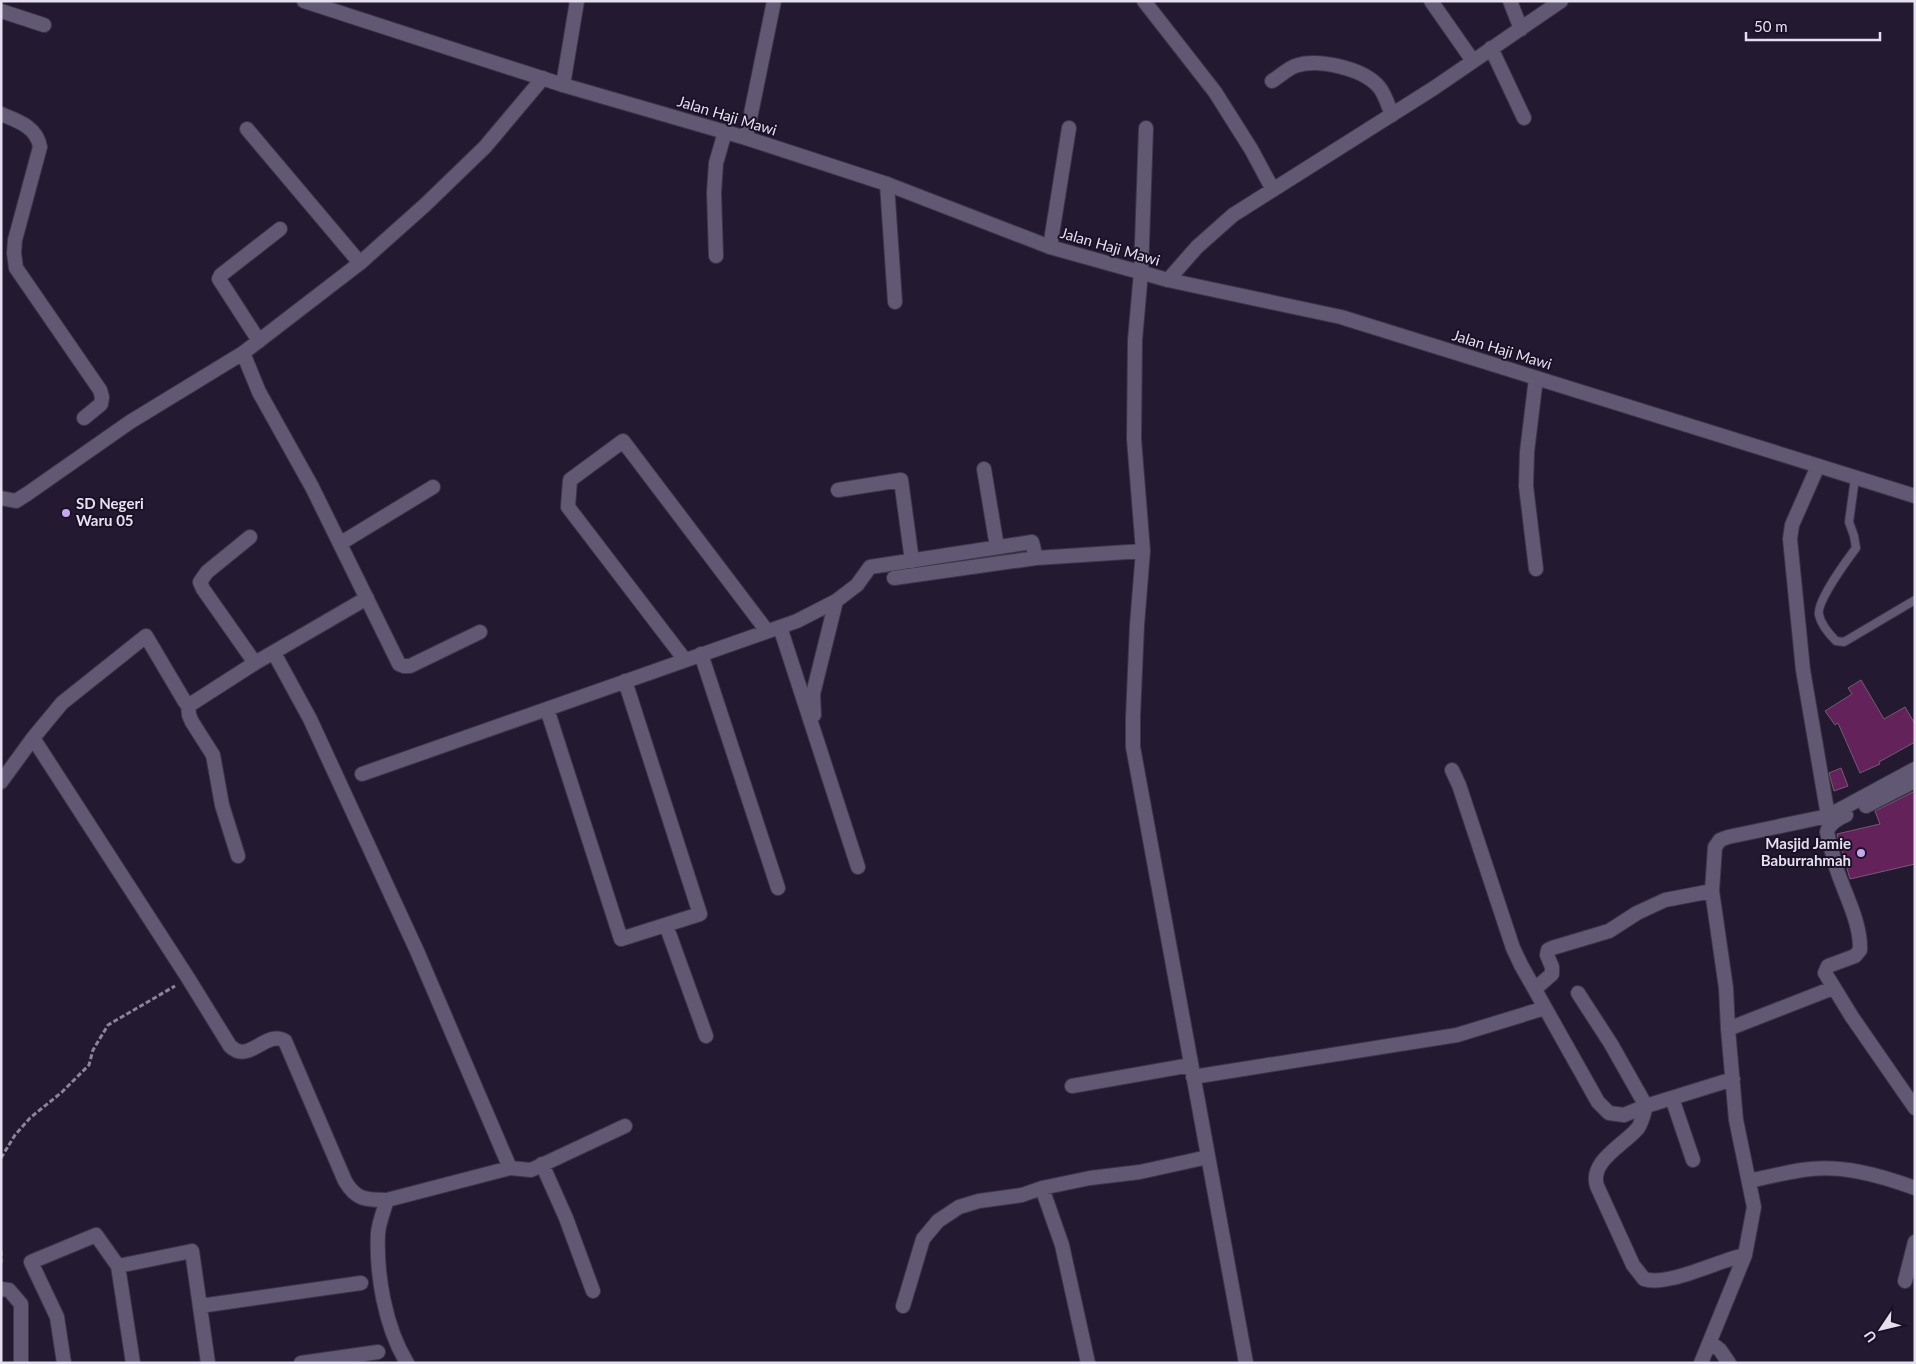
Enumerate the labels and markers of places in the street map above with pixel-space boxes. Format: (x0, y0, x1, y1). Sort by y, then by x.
place label: SD Negeri Waru 05 (76, 494, 144, 529)
marker: SD Negeri Waru 05 (60, 507, 72, 519)
place label: Masjid Jamie Baburrahmah (1761, 834, 1851, 869)
marker: Masjid Jamie Baburrahmah (1855, 847, 1867, 859)

